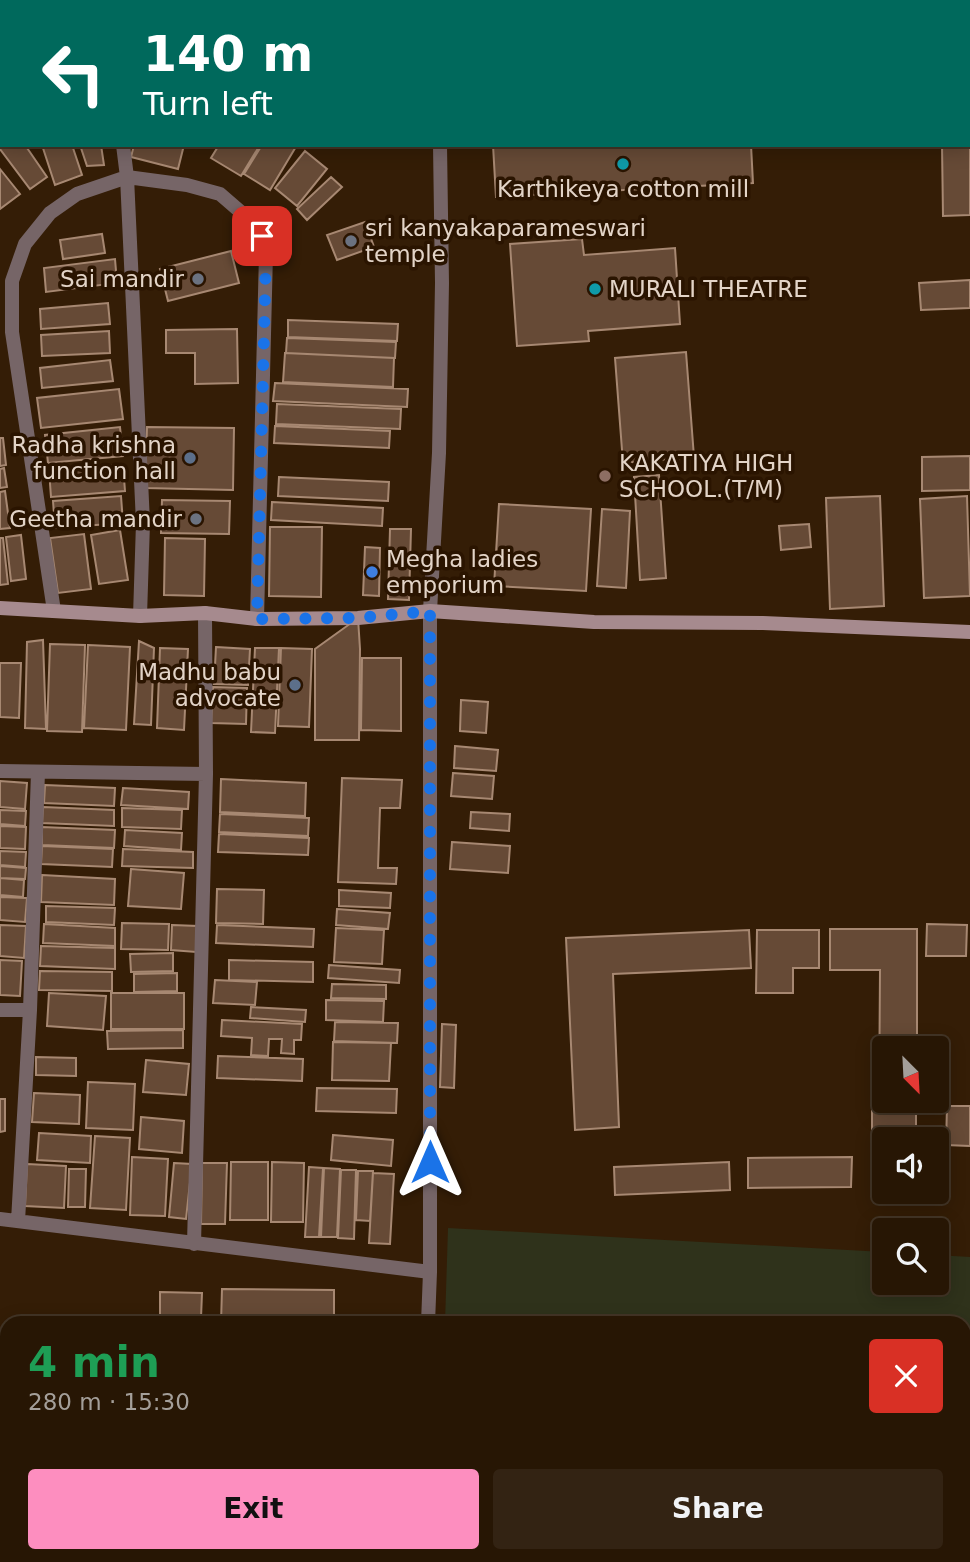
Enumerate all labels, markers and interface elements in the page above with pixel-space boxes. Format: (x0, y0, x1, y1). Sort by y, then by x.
text: 140 m (143, 26, 313, 83)
icon: left (28, 28, 119, 119)
text: Turn left (143, 85, 273, 123)
marker: Karthikeya cotton mill (615, 156, 631, 172)
place label: Karthikeya cotton mill (497, 176, 749, 202)
pin (232, 206, 292, 266)
place label: sri kanyakaparameswari temple (365, 215, 646, 267)
icon: arrive (243, 217, 281, 255)
marker: sri kanyakaparameswari temple (343, 233, 359, 249)
place label: Sai mandir (60, 266, 185, 292)
marker: Sai mandir (190, 271, 206, 287)
place label: MURALI THEATRE (609, 276, 808, 302)
marker: MURALI THEATRE (587, 281, 603, 297)
place label: Radha krishna function hall (11, 432, 176, 484)
marker: Radha krishna function hall (182, 450, 198, 466)
place label: KAKATIYA HIGH SCHOOL.(T/M) (619, 450, 793, 502)
marker: KAKATIYA HIGH SCHOOL.(T/M) (597, 468, 613, 484)
place label: Geetha mandir (9, 506, 183, 532)
marker: Geetha mandir (188, 511, 204, 527)
place label: Megha ladies emporium (386, 546, 538, 598)
marker: Megha ladies emporium (364, 564, 380, 580)
place label: Madhu babu advocate (138, 659, 281, 711)
marker: Madhu babu advocate (287, 677, 303, 693)
north arrow (872, 1036, 948, 1113)
map controls (872, 1036, 949, 1295)
position arrow (393, 1125, 467, 1199)
button: sound (872, 1127, 949, 1204)
button: search (872, 1218, 949, 1295)
text: 4 min (28, 1338, 160, 1387)
button: close (869, 1339, 943, 1413)
text: 280 m · 15:30 (28, 1389, 190, 1415)
button: Exit (28, 1469, 479, 1549)
button: Share (493, 1469, 943, 1549)

